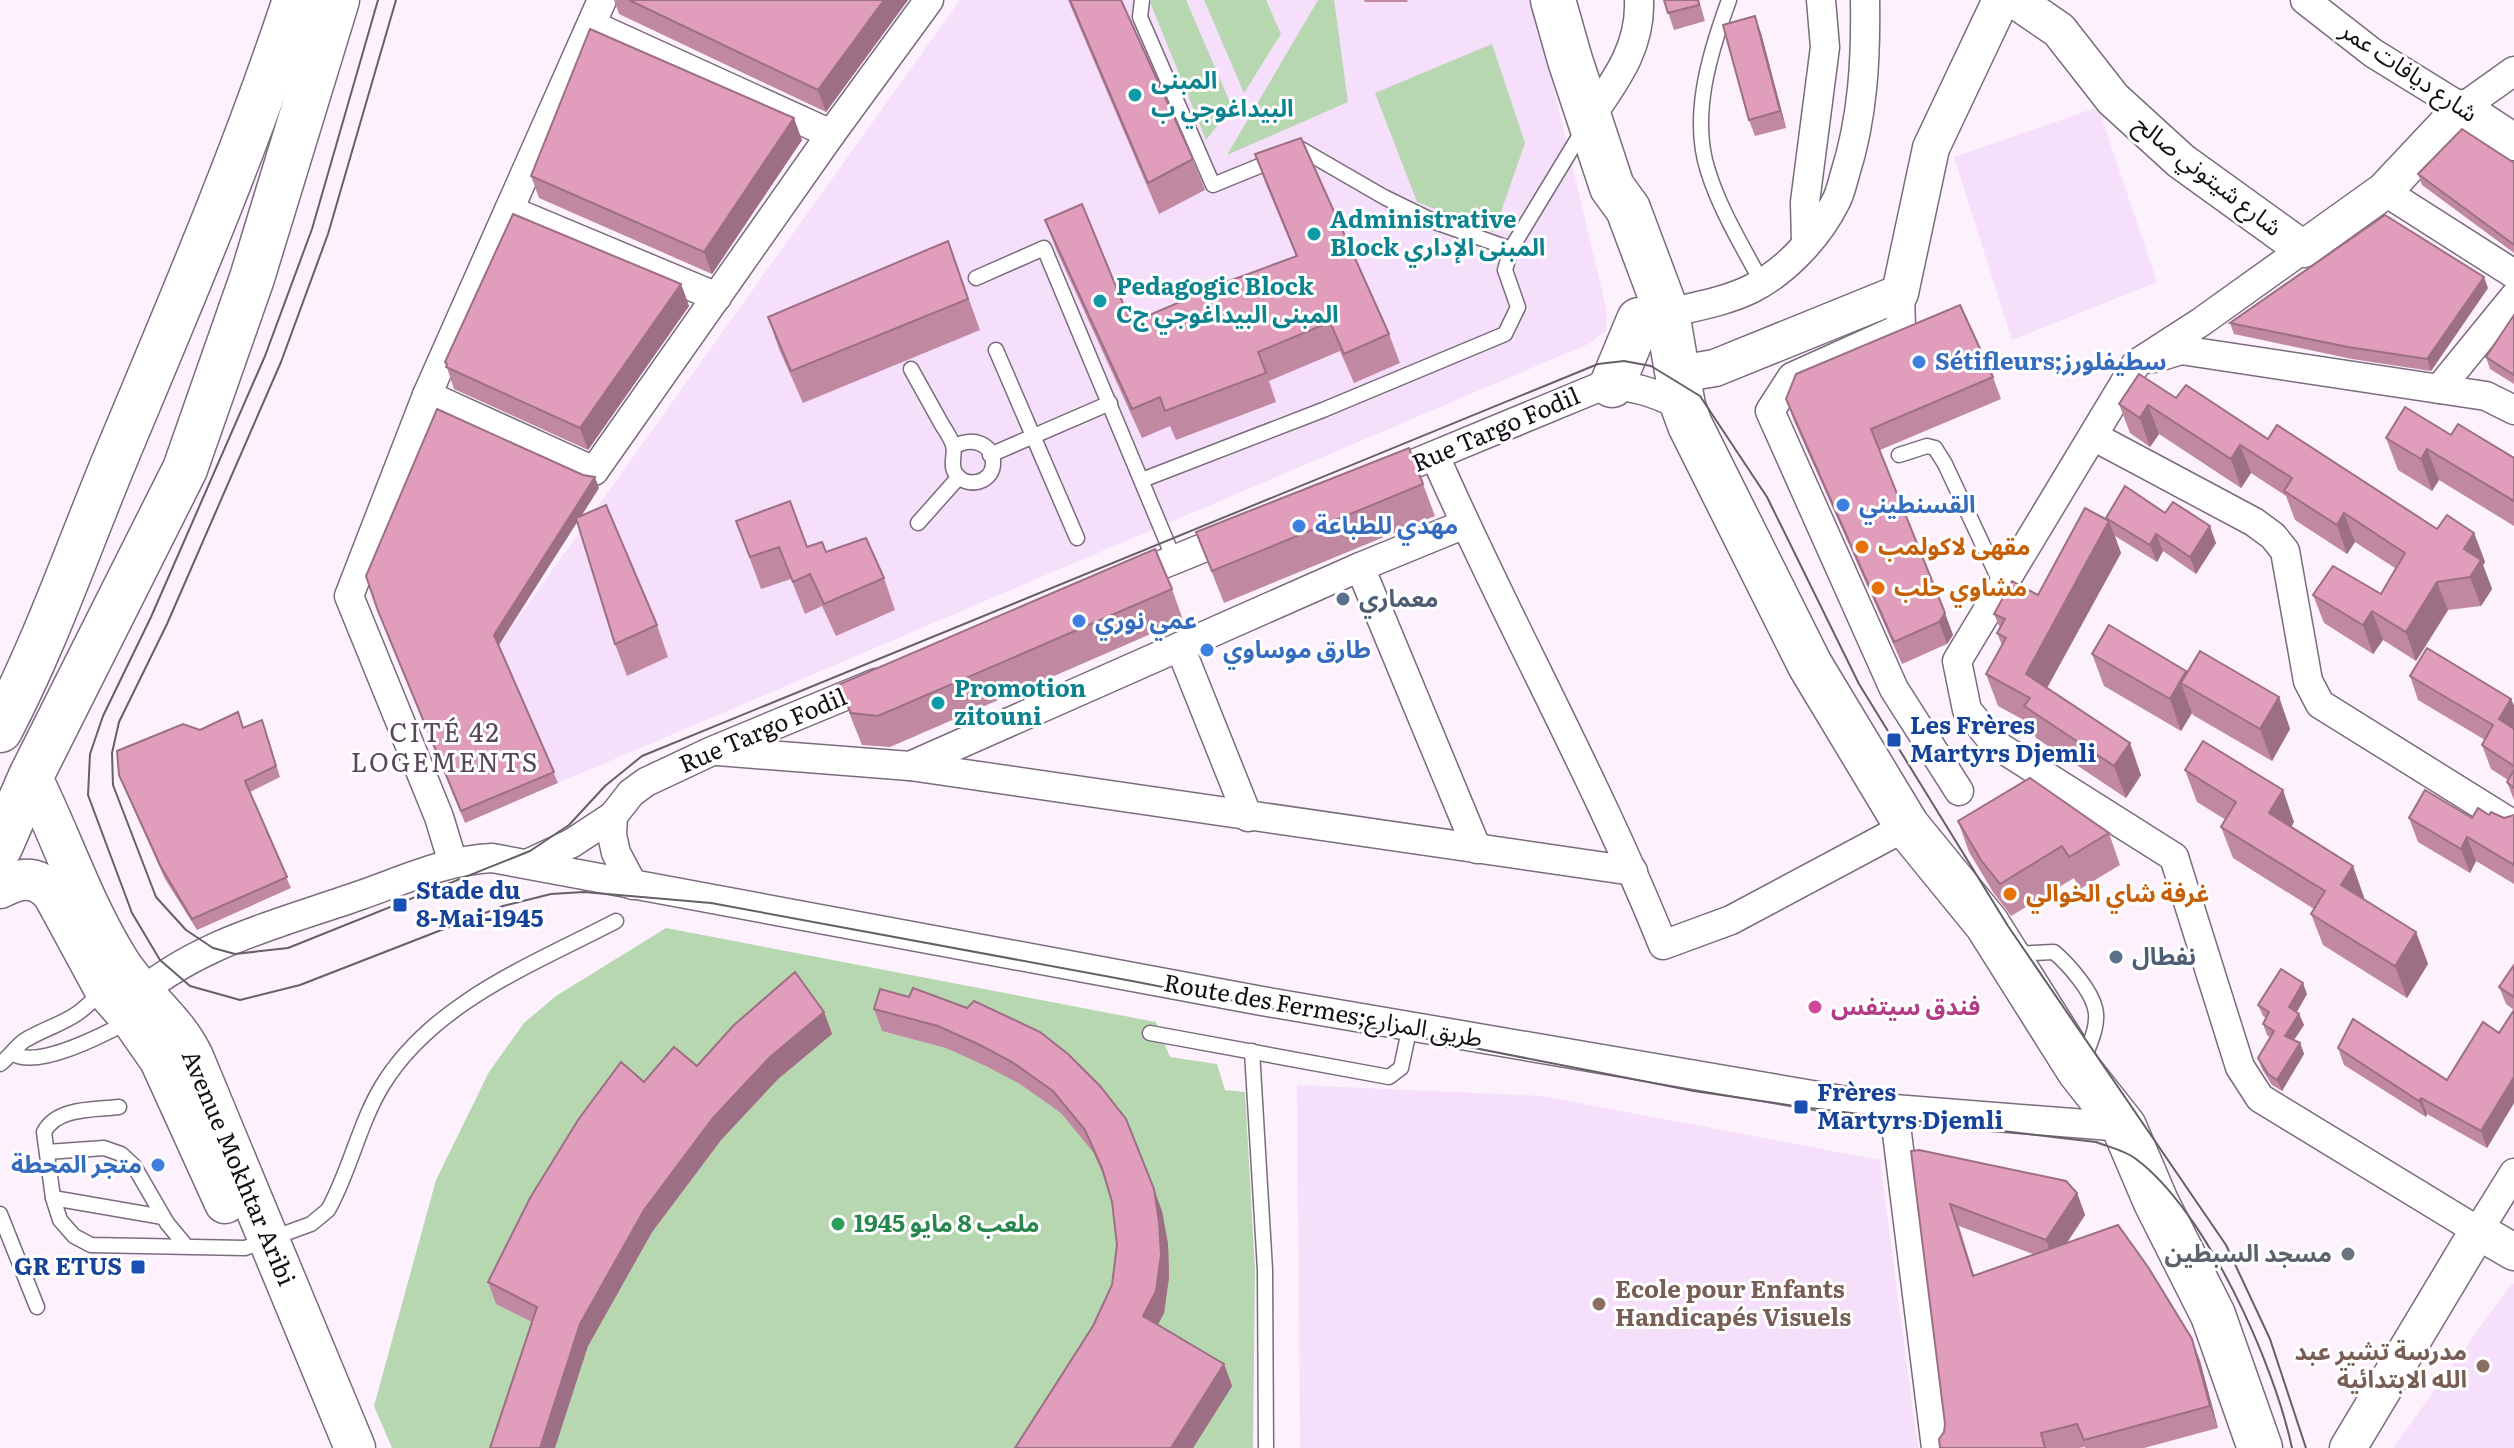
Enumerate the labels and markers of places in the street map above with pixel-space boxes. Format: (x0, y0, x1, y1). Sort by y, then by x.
place label: المبنى البيداغوجي ب (1151, 61, 1294, 129)
marker: المبنى البيداغوجي ب (1126, 86, 1144, 104)
place label: Administrative Block المبنى الإداري (1330, 200, 1545, 268)
marker: Administrative Block المبنى الإداري (1305, 225, 1323, 243)
place label: Pedagogic Block Cالمبنى البيداغوجي ج (1116, 267, 1339, 335)
marker: Pedagogic Block Cالمبنى البيداغوجي ج (1091, 292, 1109, 310)
place label: Sétifleurs;سطيفلورز (1935, 342, 2167, 377)
marker: Sétifleurs;سطيفلورز (1910, 353, 1928, 371)
place label: القسنطيني (1859, 485, 1976, 525)
marker: القسنطيني (1834, 496, 1852, 514)
place label: مهدي للطباعة (1315, 506, 1458, 546)
marker: مهدي للطباعة (1290, 517, 1308, 535)
place label: مقهى لاكولمب (1878, 527, 2031, 562)
marker: مقهى لاكولمب (1853, 538, 1871, 556)
place label: مشاوي حلب (1894, 568, 2027, 608)
place label: معماري (1359, 579, 1438, 619)
marker: مشاوي حلب (1869, 579, 1887, 597)
marker: معماري (1334, 590, 1352, 608)
place label: عمي نوري (1095, 601, 1197, 641)
marker: عمي نوري (1070, 612, 1088, 630)
place label: طارق موساوي (1223, 630, 1371, 670)
marker: طارق موساوي (1198, 641, 1216, 659)
place label: Promotion zitouni (954, 669, 1087, 732)
marker: Promotion zitouni (929, 694, 947, 712)
place label: Les Frères Martyrs Djemli (1910, 706, 2097, 769)
marker: Les Frères Martyrs Djemli (1885, 731, 1903, 749)
place label: Stade du 8-Mai-1945 (416, 871, 544, 934)
place label: غرفة شاي الخوالي (2026, 874, 2209, 914)
marker: غرفة شاي الخوالي (2001, 885, 2019, 903)
marker: Stade du 8-Mai-1945 (391, 896, 409, 914)
place label: نفطال (2132, 937, 2196, 972)
marker: نفطال (2107, 948, 2125, 966)
place label: فندق سيتفس (1831, 987, 1980, 1022)
marker: فندق سيتفس (1806, 998, 1824, 1016)
place label: Frères Martyrs Djemli (1817, 1073, 2004, 1136)
marker: Frères Martyrs Djemli (1792, 1098, 1810, 1116)
place label: متجر المحطة (11, 1145, 142, 1180)
marker: متجر المحطة (149, 1156, 167, 1174)
place label: ملعب 8 مايو 1945 (854, 1204, 1039, 1239)
marker: ملعب 8 مايو 1945 (829, 1215, 847, 1233)
place label: مسجد السبطين (2165, 1234, 2332, 1269)
marker: مسجد السبطين (2339, 1245, 2357, 1263)
place label: GR ETUS (14, 1247, 122, 1282)
marker: GR ETUS (129, 1258, 147, 1276)
place label: Ecole pour Enfants Handicapés Visuels (1615, 1270, 1851, 1333)
marker: Ecole pour Enfants Handicapés Visuels (1590, 1295, 1608, 1313)
place label: مدرسة تشير عبد الله الابتدائية (2295, 1332, 2467, 1395)
marker: مدرسة تشير عبد الله الابتدائية (2474, 1357, 2492, 1375)

